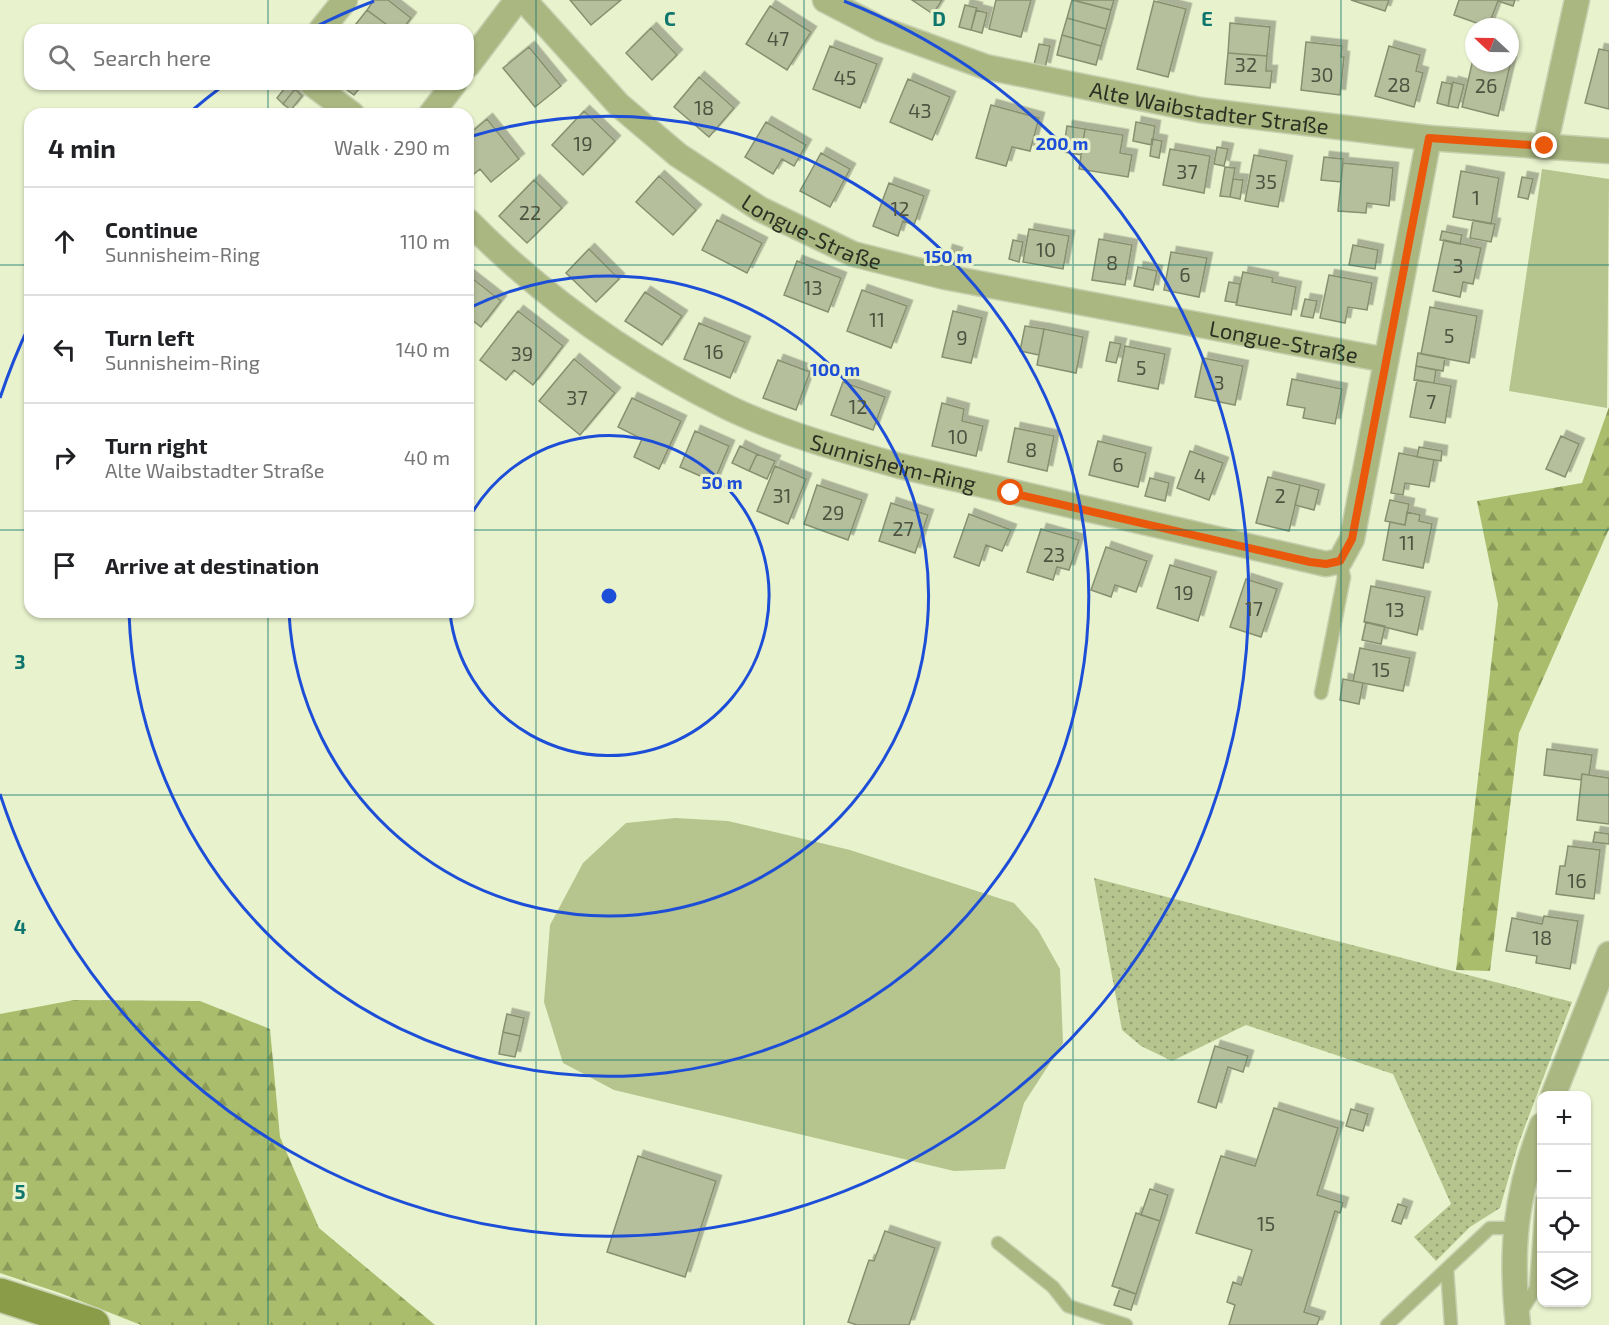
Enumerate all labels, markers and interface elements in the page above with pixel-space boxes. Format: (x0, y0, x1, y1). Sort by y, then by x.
text: C (664, 6, 676, 30)
text: D (932, 6, 946, 30)
text: E (1201, 6, 1213, 30)
north arrow (1465, 18, 1519, 72)
search box (24, 24, 474, 90)
house number: 47 (767, 26, 789, 50)
icon: search (45, 41, 78, 74)
text: Search here (93, 44, 211, 70)
house number: 32 (1235, 52, 1257, 76)
house number: 30 (1310, 62, 1334, 86)
house number: 45 (833, 65, 857, 89)
house number: 28 (1387, 72, 1411, 96)
house number: 26 (1475, 73, 1497, 97)
street label: Alte Waibstadter Straße (1088, 75, 1330, 139)
house number: 18 (694, 95, 714, 119)
house number: 43 (908, 98, 932, 122)
house number: 19 (573, 131, 593, 155)
text: 4 min (48, 132, 116, 163)
text: 200 m (1036, 132, 1088, 154)
route end (1531, 132, 1557, 158)
text: Walk · 290 m (334, 135, 450, 159)
house number: 37 (1176, 159, 1198, 183)
house number: 35 (1255, 169, 1277, 193)
house number: 1 (1472, 185, 1480, 209)
street label: Longue-Straße (737, 188, 884, 274)
house number: 12 (890, 196, 910, 220)
house number: 22 (519, 200, 541, 224)
text: Continue (105, 216, 198, 242)
icon: ahead (48, 225, 81, 258)
text: 110 m (400, 229, 450, 253)
house number: 10 (1036, 237, 1056, 261)
text: Sunnisheim-Ring (105, 242, 260, 266)
text: 150 m (924, 245, 972, 267)
house number: 8 (1106, 250, 1118, 274)
house number: 3 (1452, 253, 1464, 277)
house number: 6 (1179, 262, 1191, 286)
house number: 13 (803, 275, 823, 299)
house number: 11 (869, 307, 885, 331)
street label: Longue-Straße (1207, 314, 1360, 368)
house number: 5 (1444, 323, 1454, 347)
text: Turn left (105, 324, 194, 350)
house number: 9 (956, 325, 968, 349)
icon: left (48, 333, 81, 366)
text: 140 m (396, 337, 450, 361)
house number: 16 (704, 339, 724, 363)
house number: 39 (511, 341, 533, 365)
text: Sunnisheim-Ring (105, 350, 260, 374)
house number: 5 (1136, 355, 1146, 379)
text: 100 m (810, 358, 860, 380)
house number: 3 (1213, 370, 1225, 394)
house number: 37 (566, 385, 588, 409)
house number: 7 (1426, 389, 1436, 413)
house number: 12 (848, 394, 868, 418)
house number: 10 (948, 424, 968, 448)
street label: Sunnisheim-Ring (807, 428, 979, 496)
text: Turn right (105, 432, 207, 458)
house number: 8 (1025, 437, 1037, 461)
icon: right (48, 441, 81, 474)
text: 40 m (404, 445, 450, 469)
house number: 6 (1112, 452, 1124, 476)
text: Alte Waibstadter Straße (105, 458, 324, 482)
house number: 4 (1194, 463, 1206, 487)
text: 50 m (701, 471, 743, 493)
route start (997, 479, 1023, 505)
house number: 31 (772, 483, 792, 507)
house number: 2 (1274, 483, 1286, 507)
house number: 29 (822, 500, 844, 524)
house number: 27 (892, 516, 914, 540)
house number: 11 (1399, 530, 1415, 554)
house number: 23 (1043, 542, 1065, 566)
icon: arrive (48, 549, 81, 582)
text: Arrive at destination (105, 552, 319, 578)
house number: 19 (1174, 580, 1194, 604)
centre of rings (599, 586, 619, 606)
house number: 17 (1245, 596, 1263, 620)
house number: 13 (1385, 597, 1405, 621)
text: 3 (14, 649, 26, 673)
house number: 15 (1372, 657, 1390, 681)
house number: 16 (1567, 868, 1587, 892)
text: 4 (14, 914, 27, 938)
house number: 18 (1532, 925, 1552, 949)
map controls (1537, 1091, 1591, 1307)
button: + (1537, 1091, 1591, 1145)
button: − (1537, 1145, 1591, 1199)
text: 5 (14, 1179, 26, 1203)
button: locate (1537, 1199, 1591, 1253)
house number: 15 (1257, 1211, 1275, 1235)
button: layers (1537, 1253, 1591, 1307)

